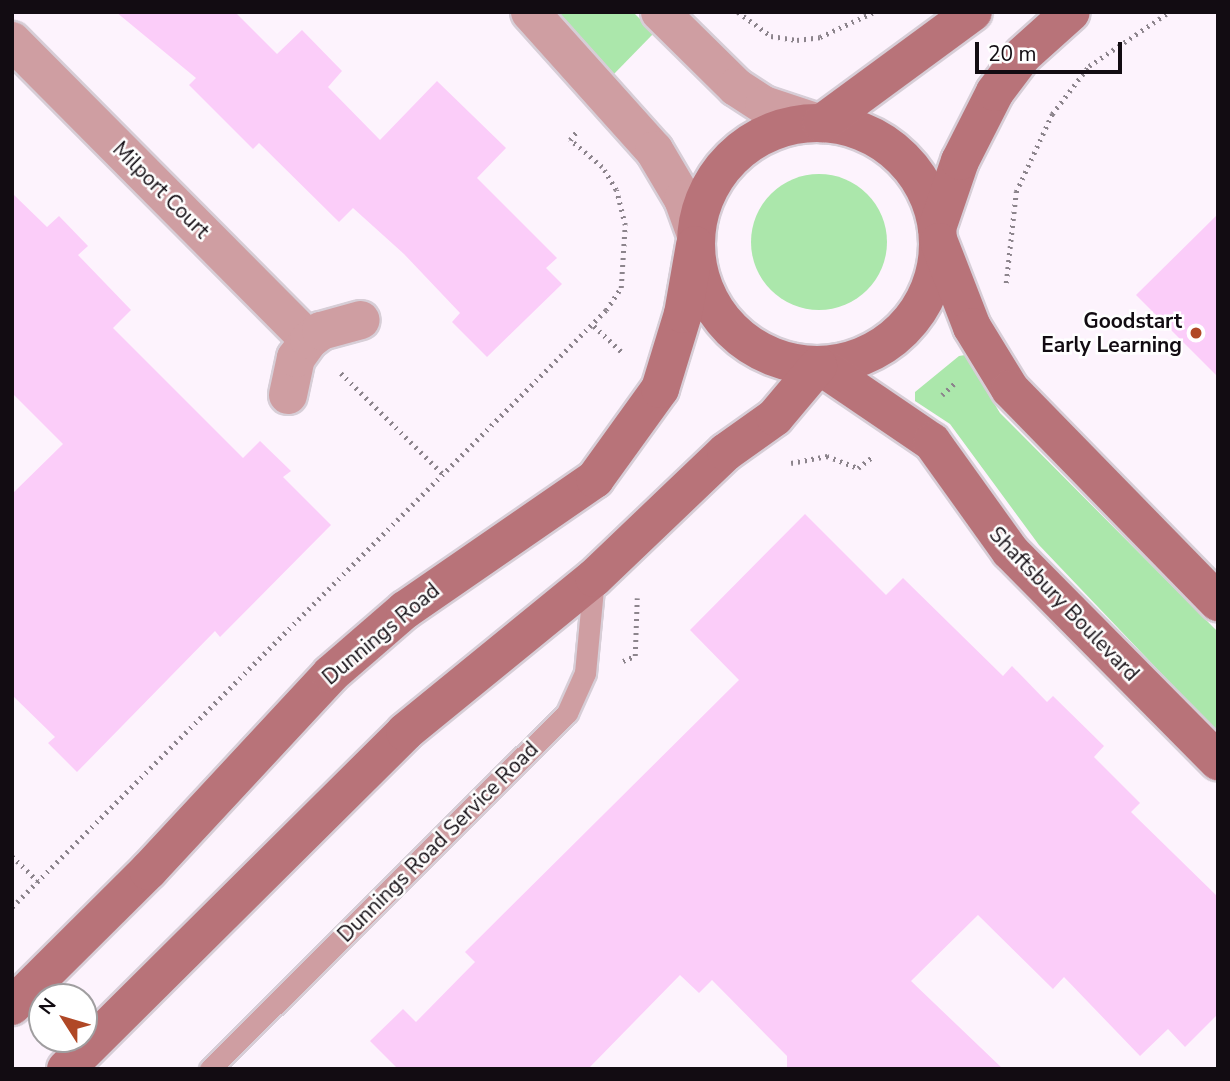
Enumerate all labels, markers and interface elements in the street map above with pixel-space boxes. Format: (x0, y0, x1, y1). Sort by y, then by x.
scale bar (978, 28, 1125, 72)
text: 20 m (988, 40, 1037, 68)
street label: Milport Court (108, 137, 214, 243)
place label: Goodstart Early Learning (1041, 308, 1182, 358)
marker: Goodstart Early Learning (1188, 325, 1204, 341)
street label: Shaftsbury Boulevard (984, 522, 1144, 686)
street label: Dunnings Road (317, 578, 445, 690)
street label: Dunnings Road Service Road (333, 737, 543, 947)
north arrow (28, 983, 98, 1053)
text: N (33, 993, 62, 1020)

